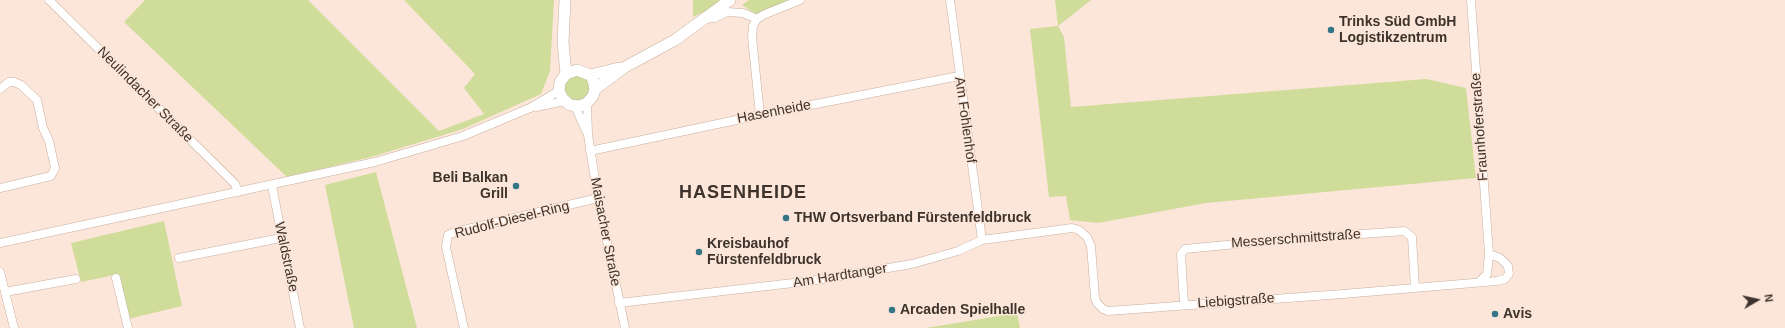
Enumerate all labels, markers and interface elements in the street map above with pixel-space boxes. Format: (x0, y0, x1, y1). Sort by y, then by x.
place label: Trinks Süd GmbH Logistikzentrum (1339, 14, 1456, 46)
marker: Trinks Süd GmbH Logistikzentrum (1326, 25, 1336, 35)
street label: Neulindacher Straße (94, 44, 196, 146)
street label: Fraunhoferstraße (1468, 72, 1492, 182)
street label: Am Fohlenhof (951, 76, 979, 164)
street label: Hasenheide (736, 97, 812, 127)
place label: Beli Balkan Grill (433, 170, 508, 202)
street label: Maisacher Straße (586, 176, 624, 288)
marker: Beli Balkan Grill (511, 181, 521, 191)
district label: HASENHEIDE (679, 182, 807, 204)
street label: Rudolf-Diesel-Ring (453, 198, 571, 242)
place label: THW Ortsverband Fürstenfeldbruck (794, 210, 1031, 226)
marker: THW Ortsverband Fürstenfeldbruck (781, 213, 791, 223)
street label: Waldstraße (270, 221, 302, 293)
street label: Messerschmittstraße (1231, 226, 1361, 252)
place label: Kreisbauhof Fürstenfeldbruck (707, 236, 821, 268)
marker: Kreisbauhof Fürstenfeldbruck (694, 247, 704, 257)
street label: Am Hardtanger (792, 260, 888, 292)
north arrow (1737, 280, 1777, 320)
street label: Liebigstraße (1197, 290, 1275, 312)
text: N (1762, 293, 1775, 303)
place label: Arcaden Spielhalle (900, 302, 1025, 318)
marker: Arcaden Spielhalle (887, 305, 897, 315)
place label: Avis (1503, 306, 1532, 322)
marker: Avis (1490, 309, 1500, 319)

